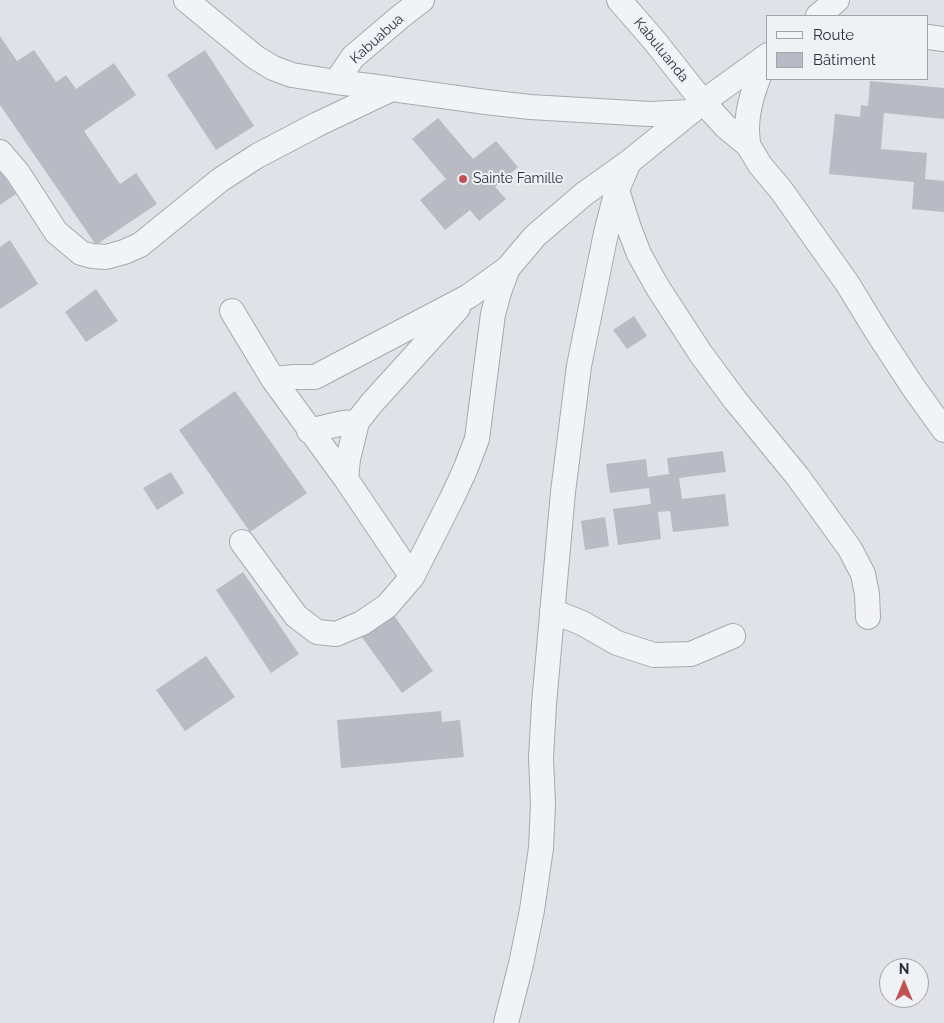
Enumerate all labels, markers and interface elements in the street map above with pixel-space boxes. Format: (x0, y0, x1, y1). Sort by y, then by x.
street label: Kabuabua (347, 11, 407, 67)
street label: Kabuluanda (630, 14, 692, 86)
legend (766, 15, 929, 80)
text: Route (813, 26, 854, 44)
text: Bâtiment (813, 51, 876, 69)
place label: Sainte Famille (473, 171, 563, 187)
marker: Sainte Famille (457, 173, 469, 185)
north arrow (879, 958, 929, 1008)
text: N (899, 961, 909, 977)

